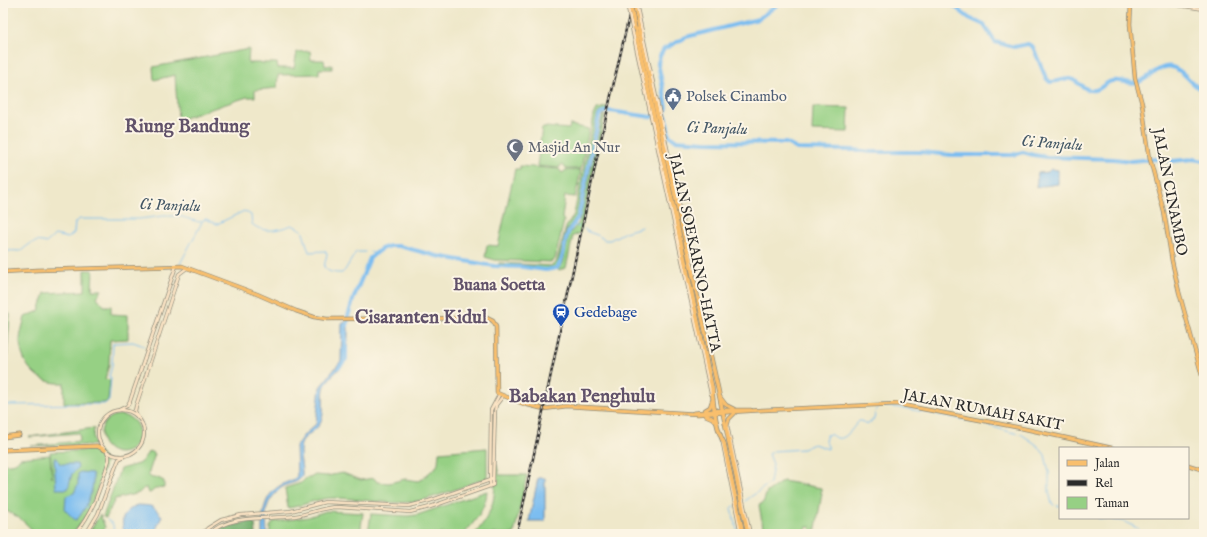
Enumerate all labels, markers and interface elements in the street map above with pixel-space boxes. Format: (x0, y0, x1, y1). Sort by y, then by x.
public building icon: Polsek Cinambo (663, 86, 683, 111)
place label: Polsek Cinambo (686, 87, 787, 106)
district label: Riung Bandung (124, 115, 250, 139)
water label: Ci Panjalu (686, 118, 748, 140)
street label: JALAN CINAMBO (1148, 125, 1192, 257)
water label: Ci Panjalu (1021, 132, 1083, 156)
mosque icon: Masjid An Nur (505, 137, 525, 162)
place label: Masjid An Nur (528, 138, 620, 157)
street label: JALAN SOEKARNO-HATTA (664, 150, 725, 355)
water label: Ci Panjalu (139, 195, 201, 217)
district label: Buana Soetta (453, 275, 546, 296)
station icon: Gedebage (551, 302, 571, 327)
place label: Gedebage (574, 303, 637, 322)
district label: Cisaranten Kidul (355, 306, 488, 330)
district label: Babakan Penghulu (509, 385, 655, 409)
street label: JALAN RUMAH SAKIT (899, 385, 1065, 435)
legend (1059, 447, 1189, 519)
text: Jalan (1093, 456, 1120, 472)
text: Rel (1095, 476, 1114, 491)
text: Taman (1095, 496, 1129, 511)

